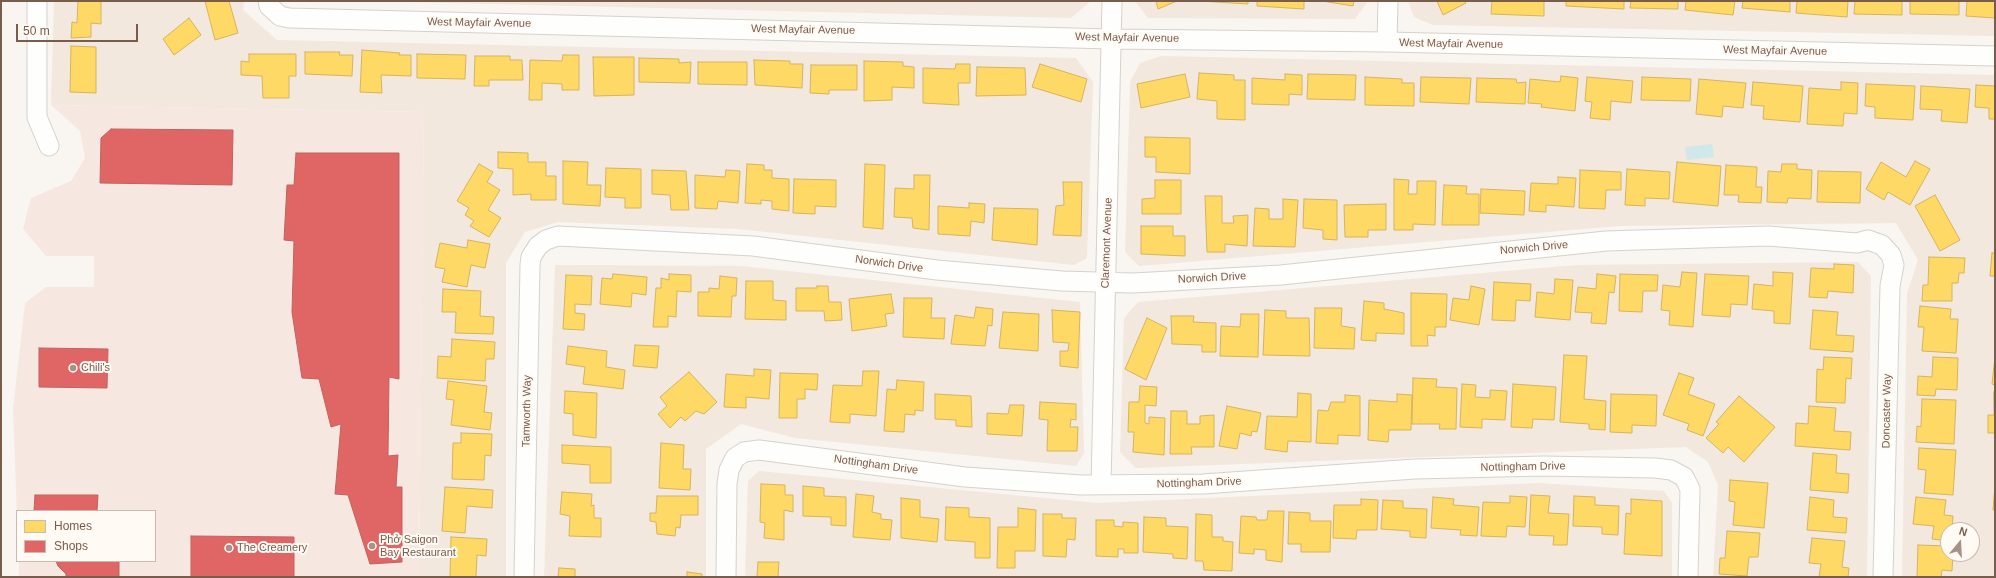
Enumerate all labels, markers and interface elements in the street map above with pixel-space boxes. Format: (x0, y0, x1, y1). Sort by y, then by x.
street label: West Mayfair Avenue (427, 15, 531, 31)
scale bar (18, 16, 140, 42)
street label: West Mayfair Avenue (751, 22, 855, 38)
text: 50 m (23, 24, 50, 38)
street label: West Mayfair Avenue (1075, 30, 1179, 46)
street label: West Mayfair Avenue (1399, 36, 1503, 52)
street label: West Mayfair Avenue (1723, 43, 1827, 59)
street label: Claremont Avenue (1099, 197, 1115, 289)
street label: Norwich Drive (1499, 238, 1569, 258)
street label: Norwich Drive (854, 253, 924, 275)
street label: Norwich Drive (1177, 270, 1247, 286)
place label: Chili's (81, 361, 110, 375)
marker: Chili's (68, 363, 78, 373)
street label: Doncaster Way (1880, 373, 1894, 449)
street label: Tamworth Way (520, 375, 534, 447)
street label: Nottingham Drive (833, 453, 919, 477)
street label: Nottingham Drive (1480, 460, 1566, 474)
street label: Nottingham Drive (1156, 475, 1242, 491)
legend (16, 510, 156, 562)
text: Homes (54, 519, 92, 533)
north arrow (1940, 522, 1980, 562)
text: N (1958, 525, 1969, 538)
place label: Phở Saigon Bay Restaurant (380, 533, 456, 559)
text: Shops (54, 539, 88, 553)
place label: The Creamery (237, 541, 307, 555)
marker: Phở Saigon Bay Restaurant (367, 541, 377, 551)
marker: The Creamery (224, 543, 234, 553)

